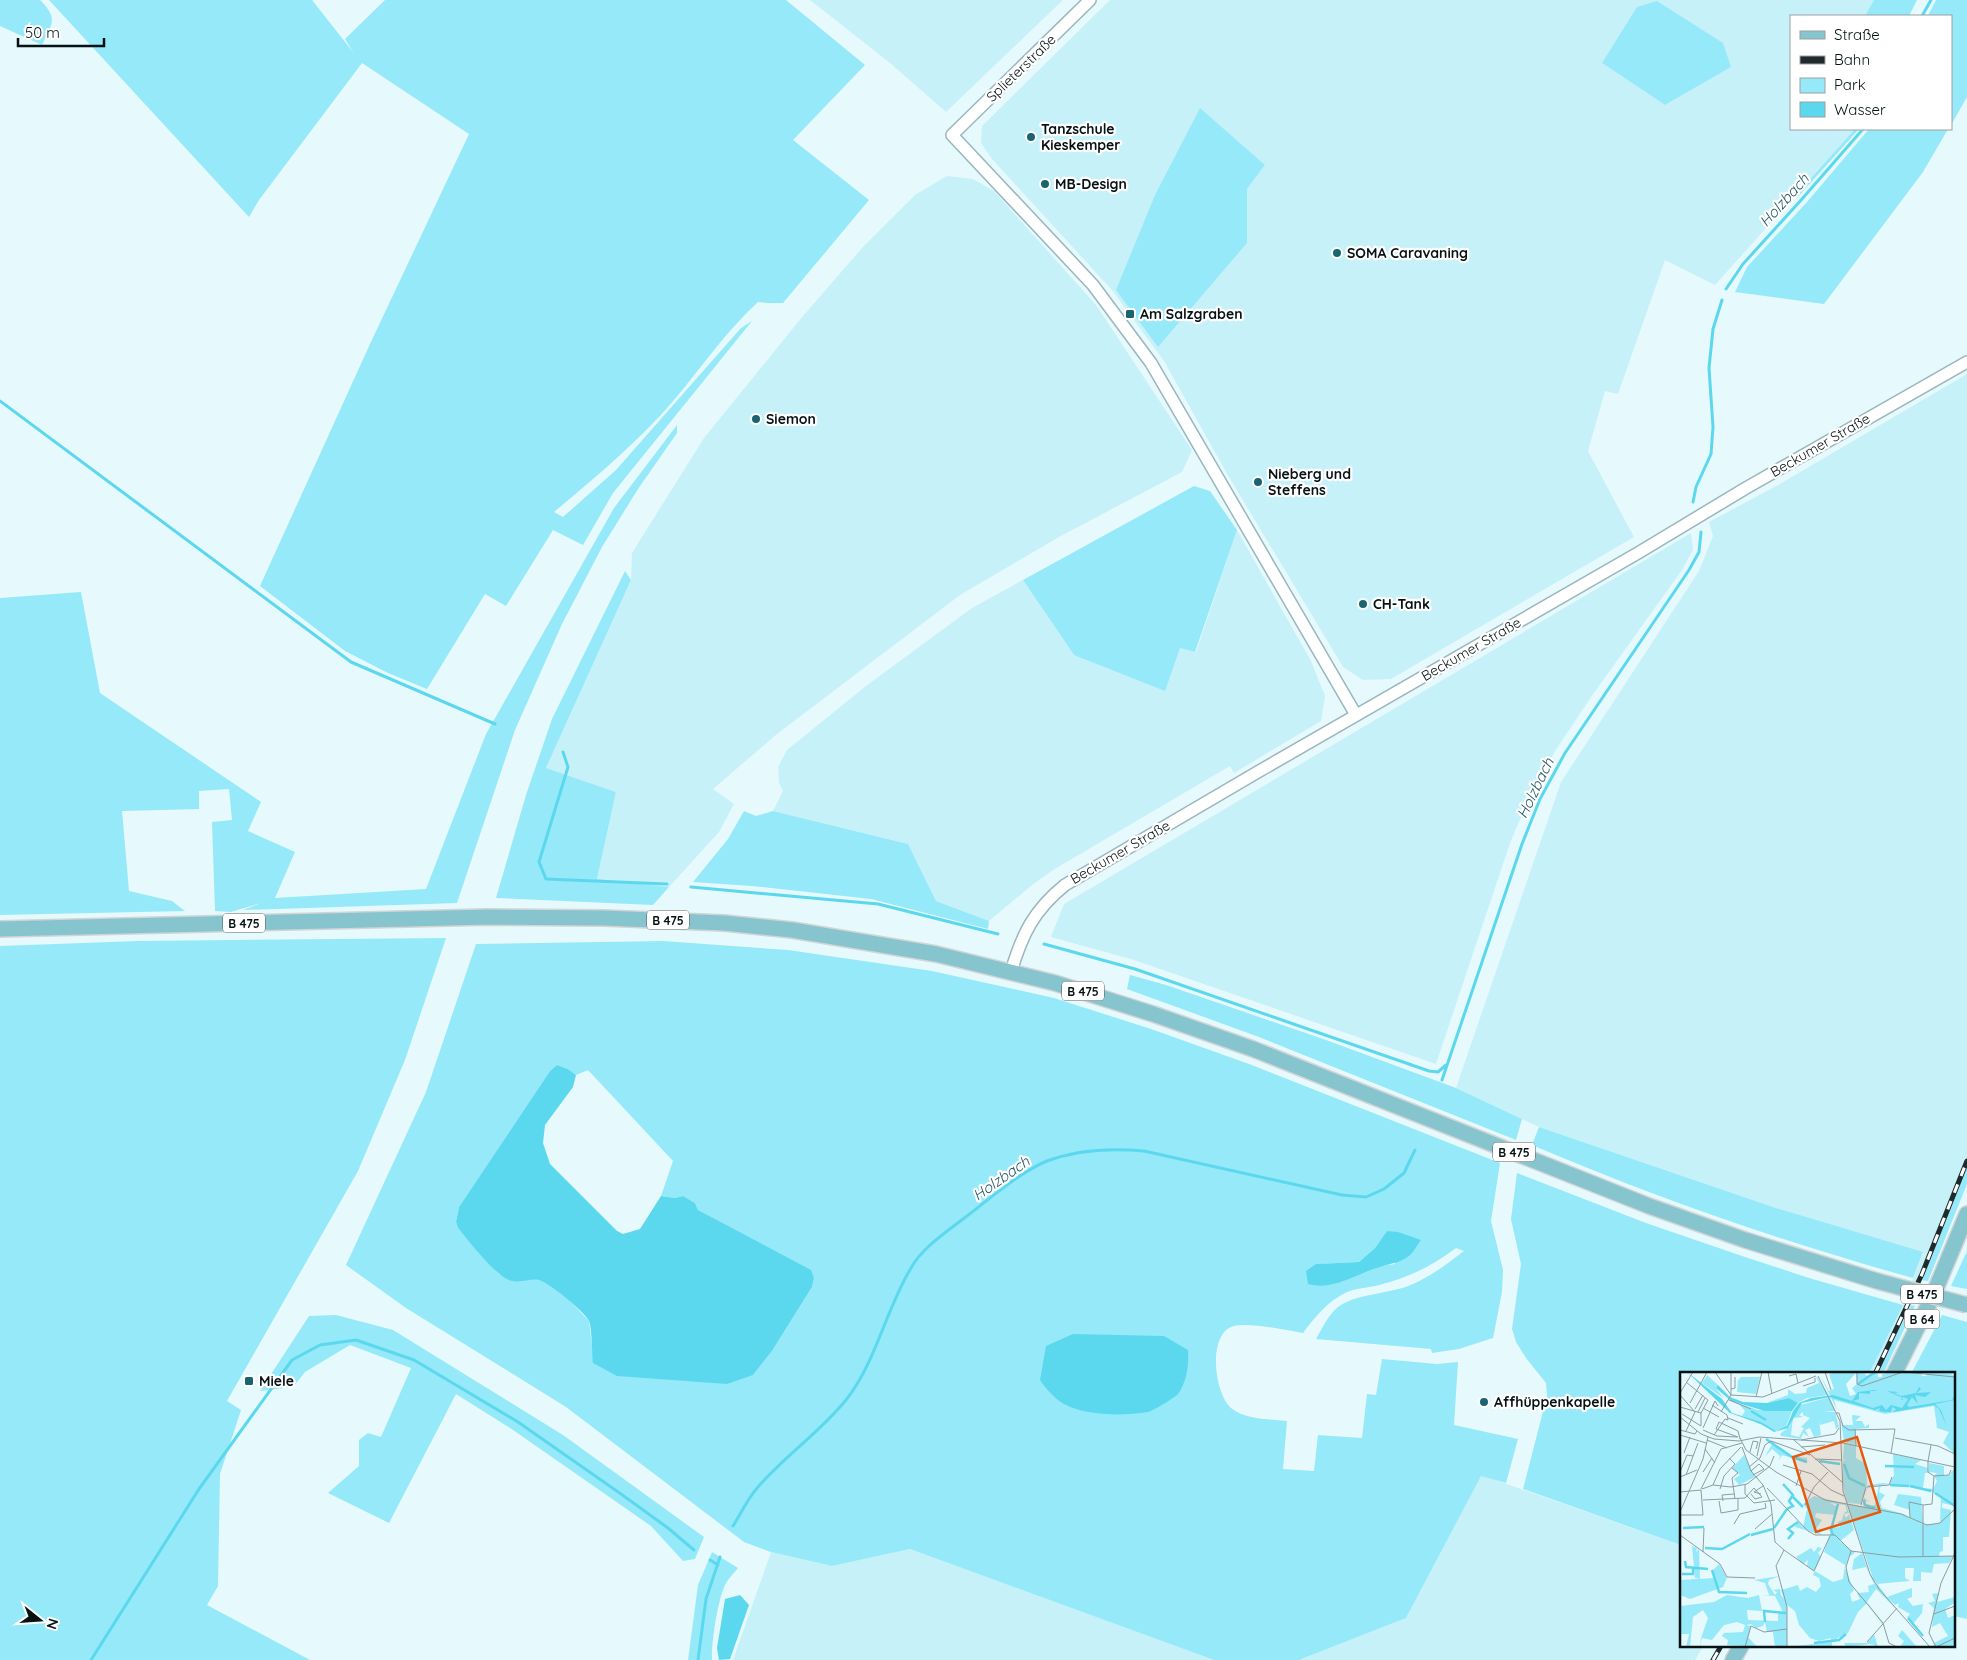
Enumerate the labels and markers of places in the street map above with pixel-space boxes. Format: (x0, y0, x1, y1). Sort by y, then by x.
place label: Tanzschule Kieskemper (1041, 120, 1120, 154)
marker: Tanzschule Kieskemper (1025, 131, 1037, 143)
place label: MB-Design (1055, 175, 1127, 193)
marker: MB-Design (1039, 178, 1051, 190)
place label: SOMA Caravaning (1347, 244, 1468, 262)
marker: SOMA Caravaning (1331, 247, 1343, 259)
place label: Am Salzgraben (1140, 305, 1243, 323)
marker: Am Salzgraben (1124, 308, 1136, 320)
place label: Siemon (766, 410, 816, 428)
marker: Siemon (750, 413, 762, 425)
place label: Nieberg und Steffens (1268, 465, 1351, 499)
marker: Nieberg und Steffens (1252, 476, 1264, 488)
place label: CH-Tank (1373, 595, 1430, 613)
marker: CH-Tank (1357, 598, 1369, 610)
place label: Miele (259, 1372, 294, 1390)
marker: Miele (243, 1375, 255, 1387)
place label: Affhüppenkapelle (1494, 1393, 1615, 1411)
marker: Affhüppenkapelle (1478, 1396, 1490, 1408)

